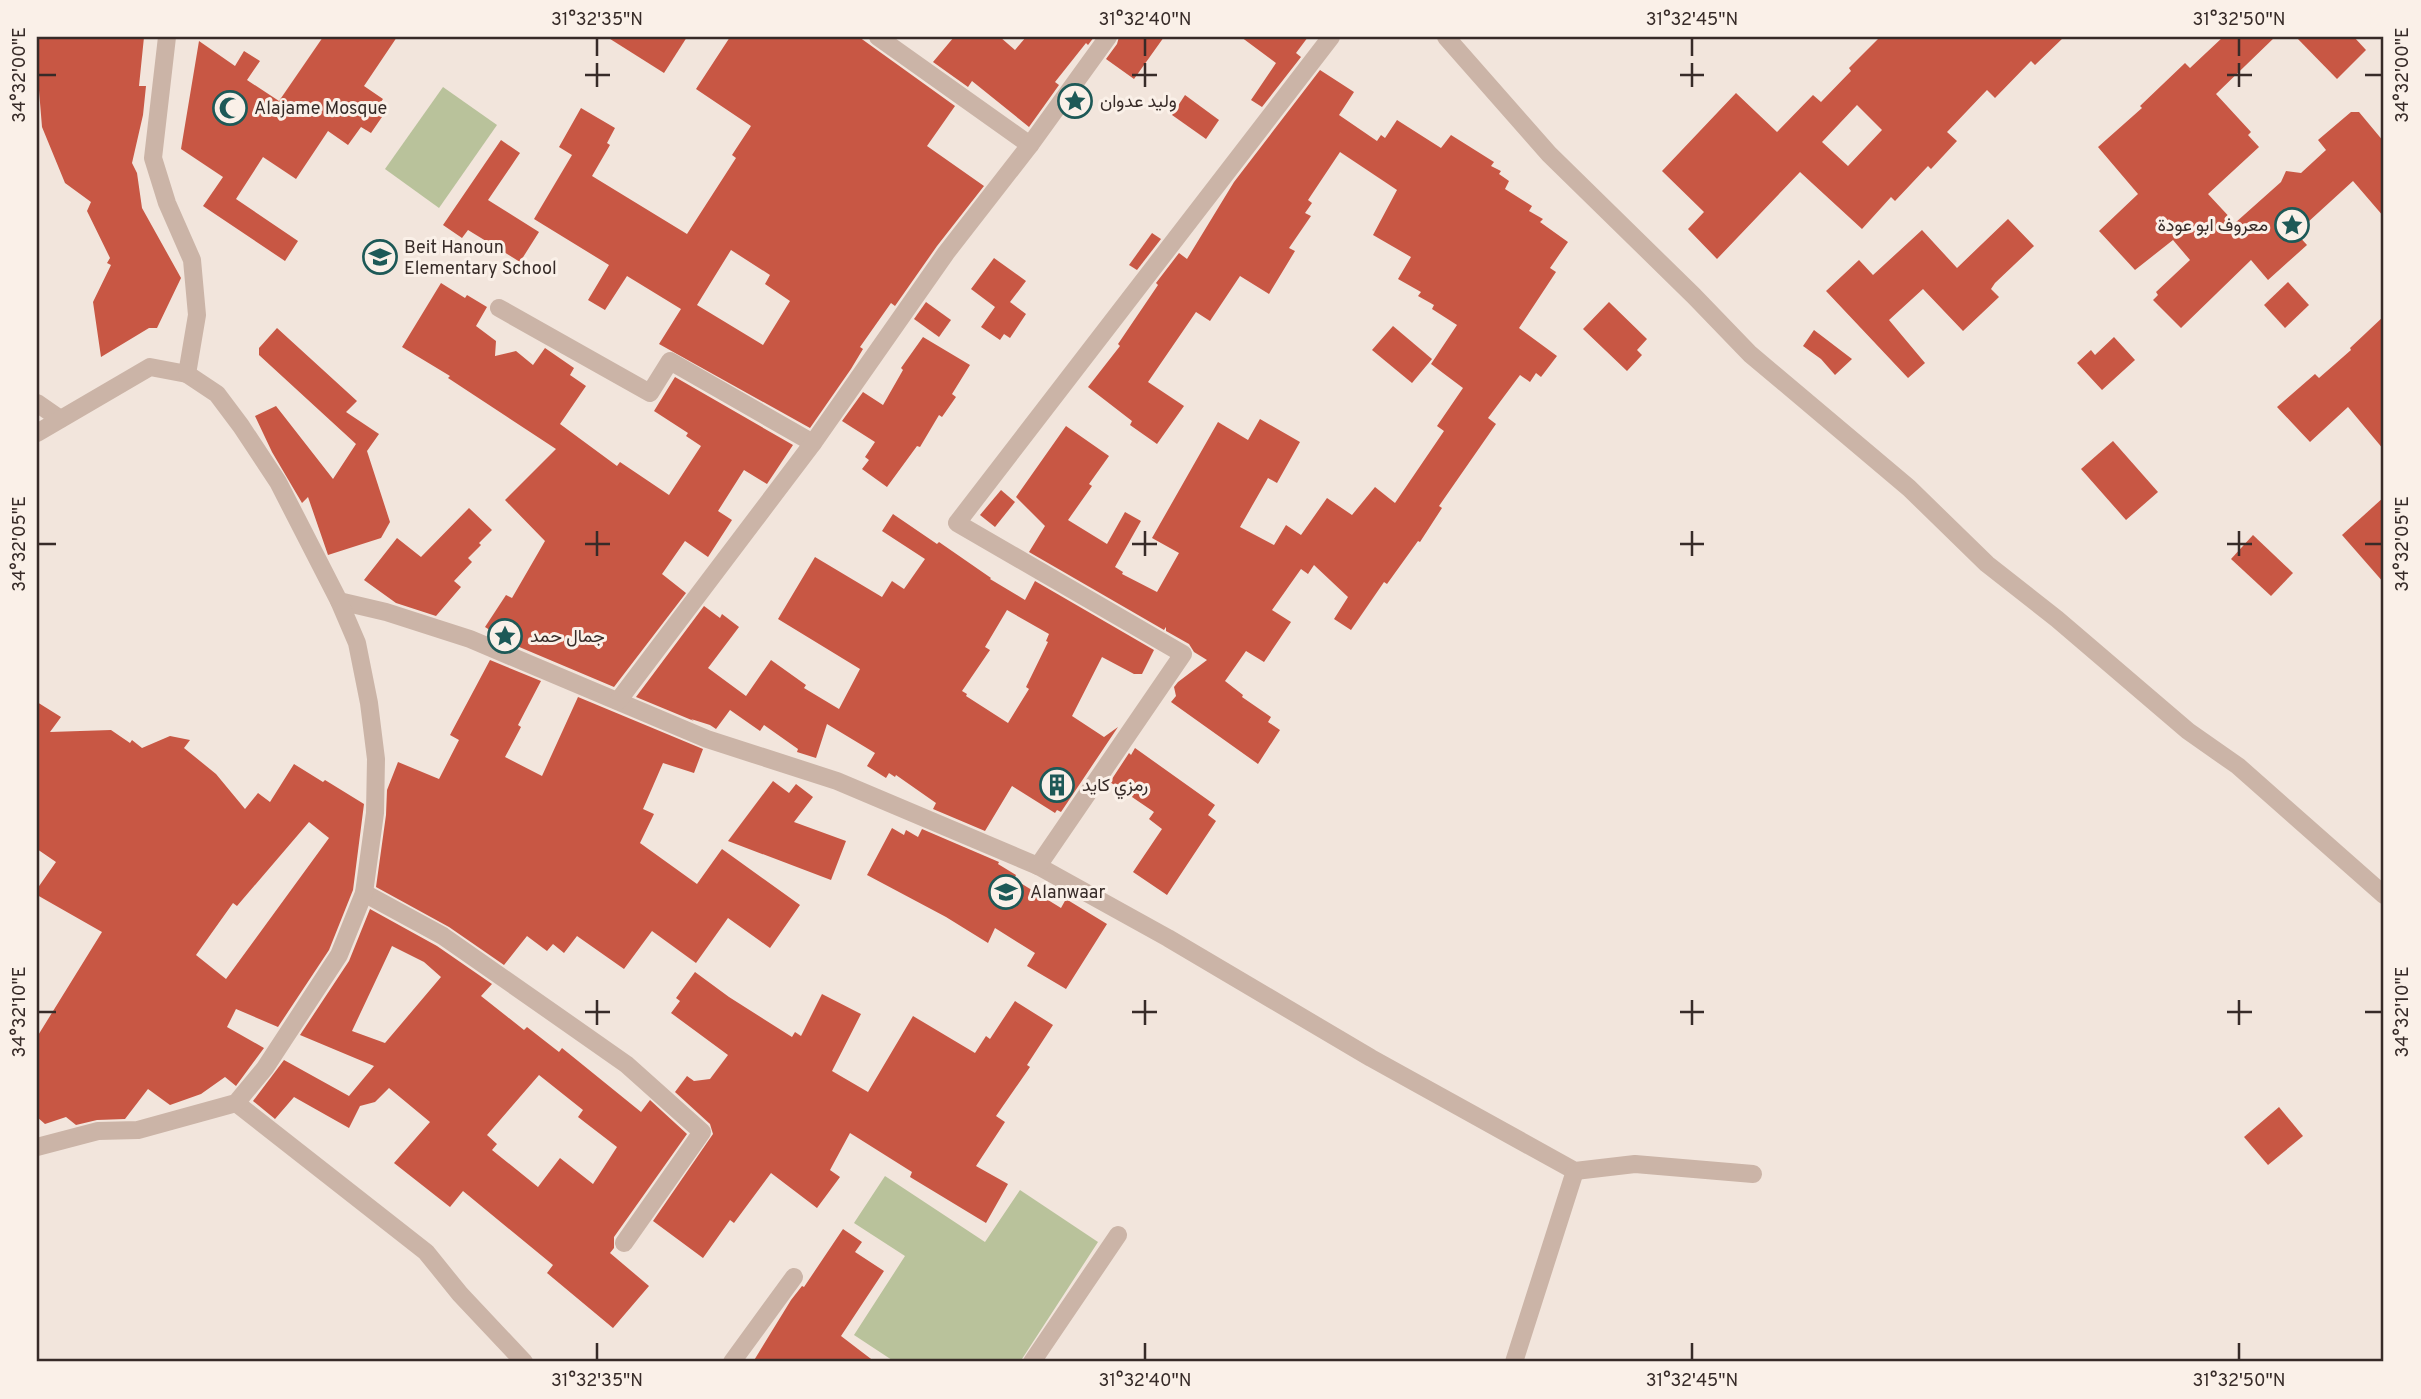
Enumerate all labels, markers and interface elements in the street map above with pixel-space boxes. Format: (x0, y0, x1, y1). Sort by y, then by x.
text: 31°32'35"N (551, 9, 643, 32)
text: 31°32'40"N (1099, 9, 1191, 32)
text: 31°32'45"N (1646, 9, 1738, 32)
text: 31°32'50"N (2193, 9, 2285, 32)
text: 34°32'00"E (9, 27, 32, 123)
text: 34°32'00"E (2392, 27, 2415, 123)
place icon: وليد عدوان (1056, 82, 1094, 120)
mosque icon: Alajame Mosque (211, 89, 249, 127)
place label: وليد عدوان (1100, 91, 1177, 114)
place label: Alajame Mosque (254, 98, 387, 121)
place icon: معروف ابو عودة (2273, 206, 2311, 244)
place label: معروف ابو عودة (2157, 215, 2268, 238)
place label: Beit Hanoun Elementary School (404, 237, 557, 281)
school or university icon: Beit Hanoun Elementary School (361, 238, 399, 276)
text: 34°32'05"E (9, 496, 32, 592)
text: 34°32'05"E (2392, 496, 2415, 592)
place icon: جمال حمد (486, 617, 524, 655)
place label: جمال حمد (530, 626, 605, 649)
building icon: رمزي كايد (1038, 766, 1076, 804)
place label: رمزي كايد (1082, 775, 1148, 800)
school or university icon: Alanwaar (987, 873, 1025, 911)
place label: Alanwaar (1030, 882, 1106, 905)
text: 34°32'10"E (9, 966, 32, 1058)
text: 34°32'10"E (2392, 966, 2415, 1058)
text: 31°32'35"N (551, 1370, 643, 1393)
text: 31°32'40"N (1099, 1370, 1191, 1393)
text: 31°32'45"N (1646, 1370, 1738, 1393)
text: 31°32'50"N (2193, 1370, 2285, 1393)

